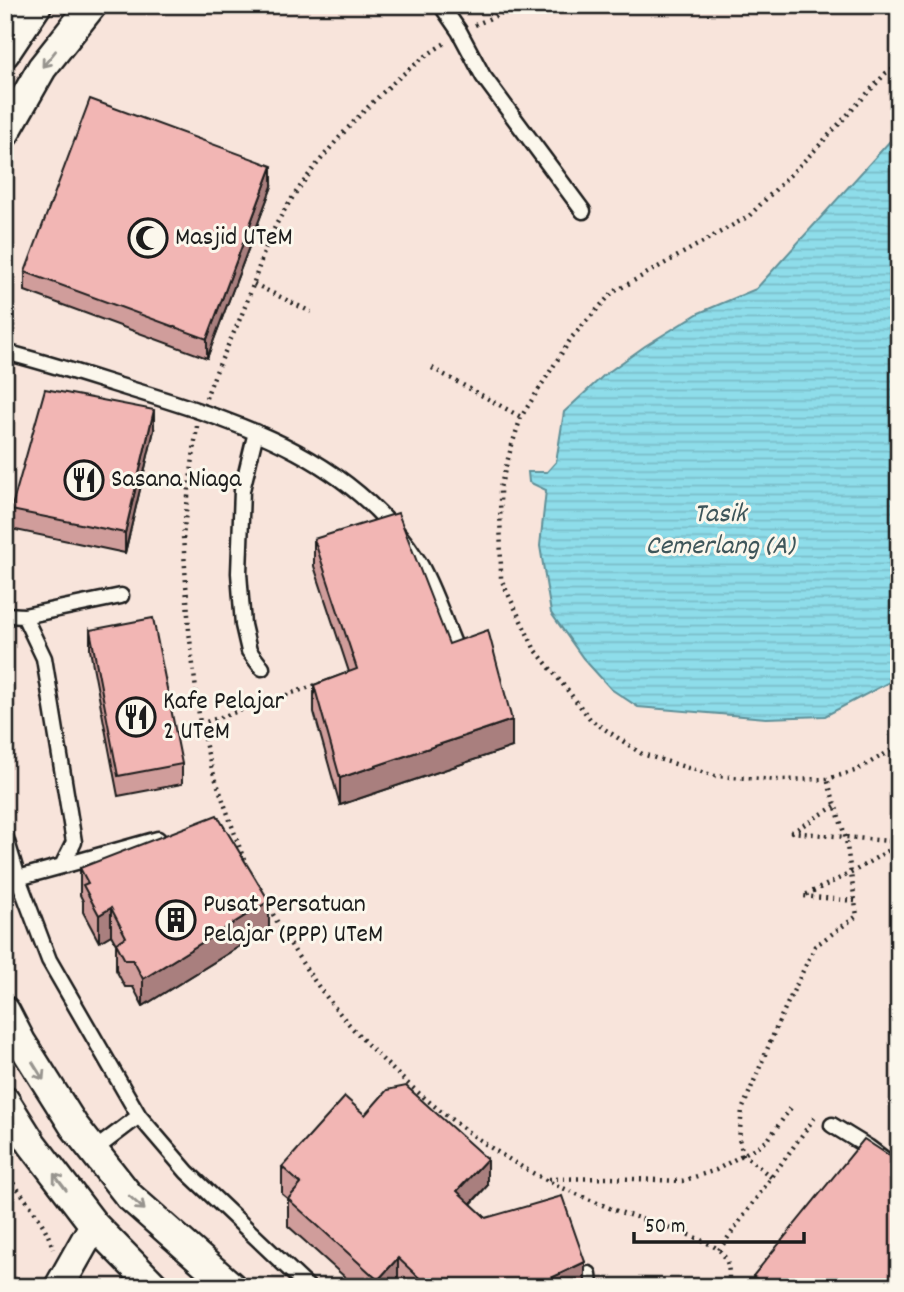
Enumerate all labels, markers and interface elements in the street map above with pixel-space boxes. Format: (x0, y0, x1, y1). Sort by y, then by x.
one-way arrow (42, 49, 57, 67)
mosque icon: Masjid UTeM (127, 217, 169, 259)
place label: Masjid UTeM (175, 220, 293, 257)
restaurant icon: Sasana Niaga (63, 459, 105, 501)
place label: Sasana Niaga (111, 462, 242, 499)
water label: Tasik Cemerlang (A) (646, 496, 796, 568)
place label: Kafe Pelajar 2 UTeM (163, 684, 284, 751)
restaurant icon: Kafe Pelajar 2 UTeM (115, 696, 157, 738)
place label: Pusat Persatuan Pelajar (PPP) UTeM (203, 887, 383, 954)
building icon: Pusat Persatuan Pelajar (PPP) UTeM (155, 899, 197, 941)
one-way arrow (32, 1060, 46, 1080)
one-way arrow (52, 1173, 67, 1192)
one-way arrow (128, 1195, 146, 1211)
scale bar (634, 1201, 804, 1245)
text: 50 m (645, 1213, 685, 1243)

